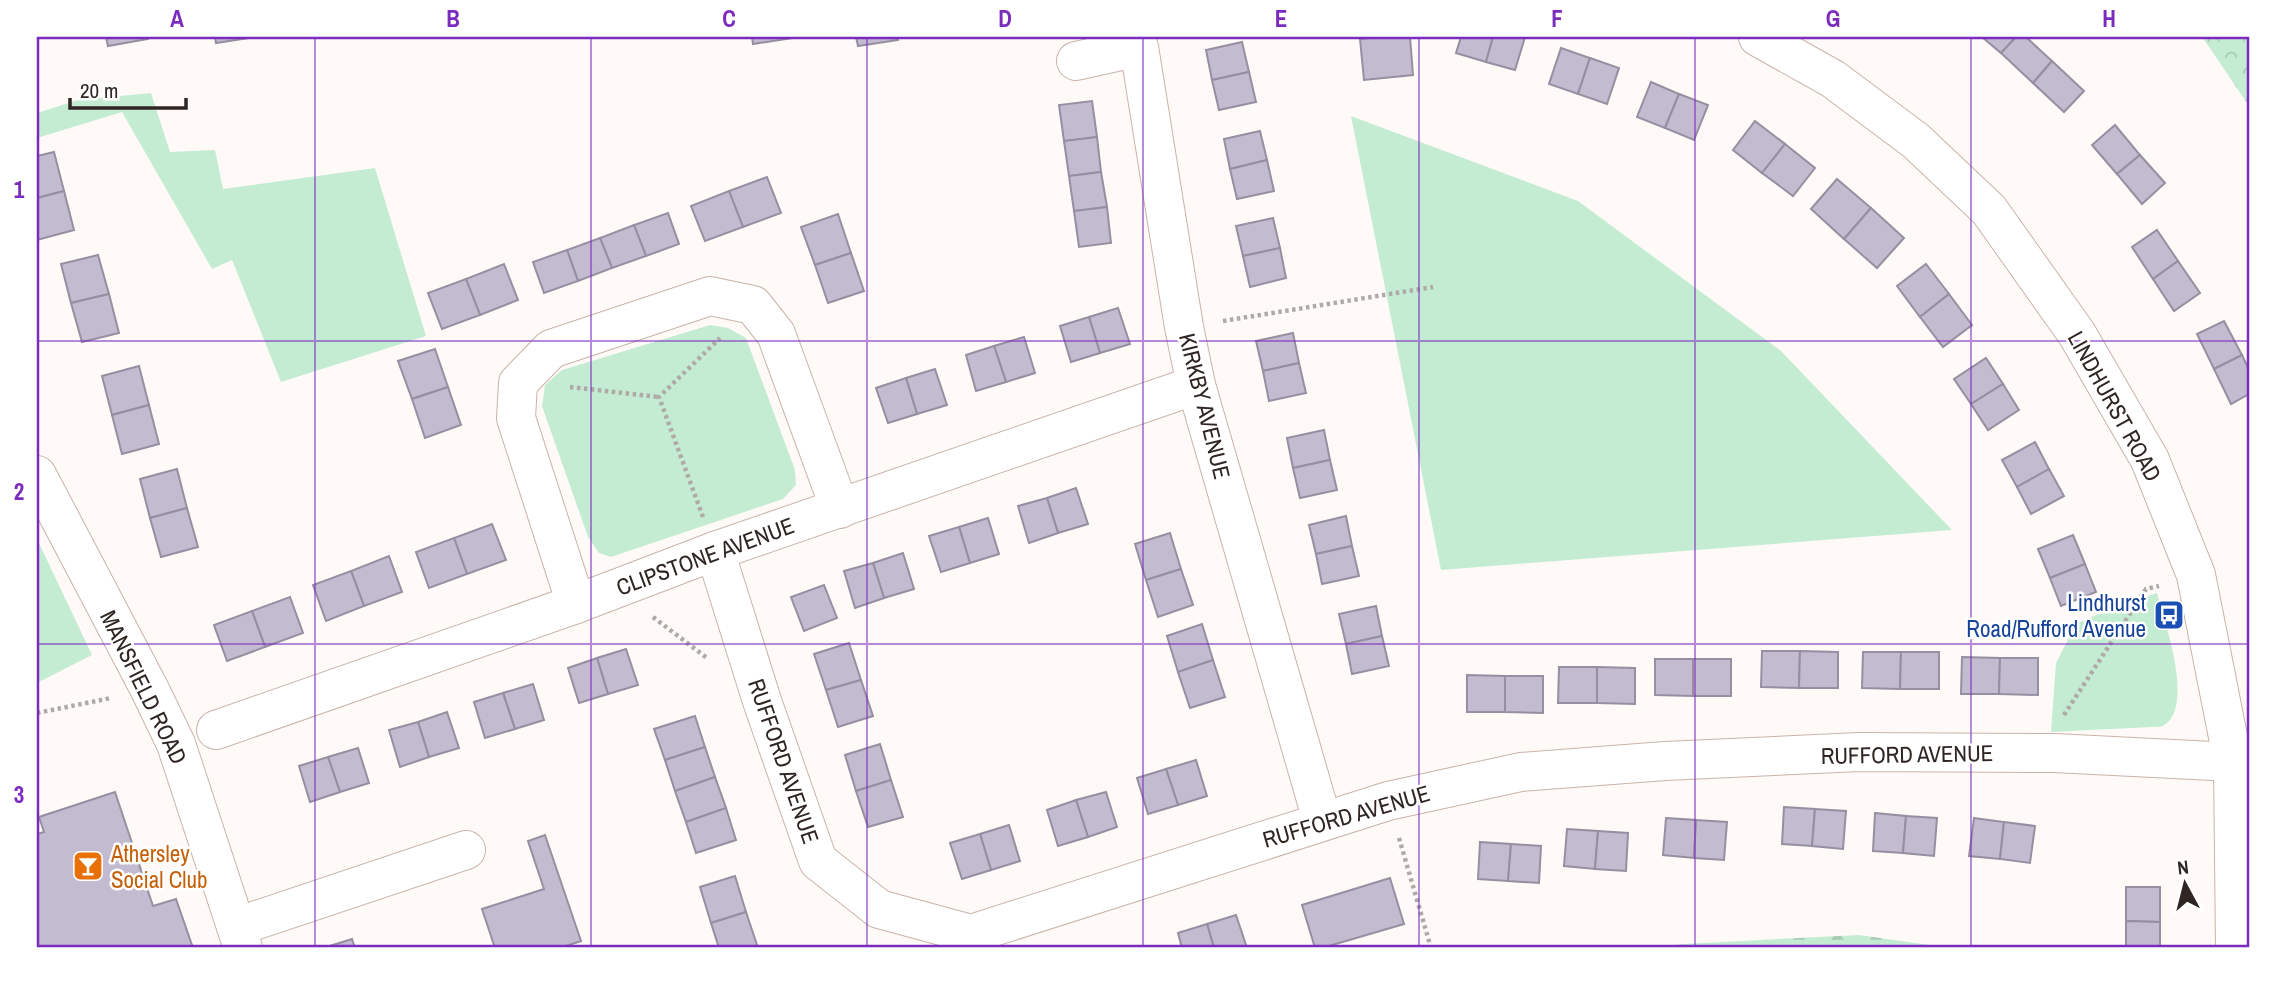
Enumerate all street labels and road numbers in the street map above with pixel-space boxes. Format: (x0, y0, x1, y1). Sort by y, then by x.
street label: LINDHURST ROAD (2061, 325, 2169, 487)
street label: KIRKBY AVENUE (1172, 330, 1238, 482)
street label: CLIPSTONE AVENUE (612, 509, 798, 603)
street label: MANSFIELD ROAD (93, 605, 195, 769)
street label: RUFFORD AVENUE (741, 674, 827, 848)
street label: RUFFORD AVENUE (1820, 737, 1994, 771)
street label: RUFFORD AVENUE (1259, 777, 1433, 855)

